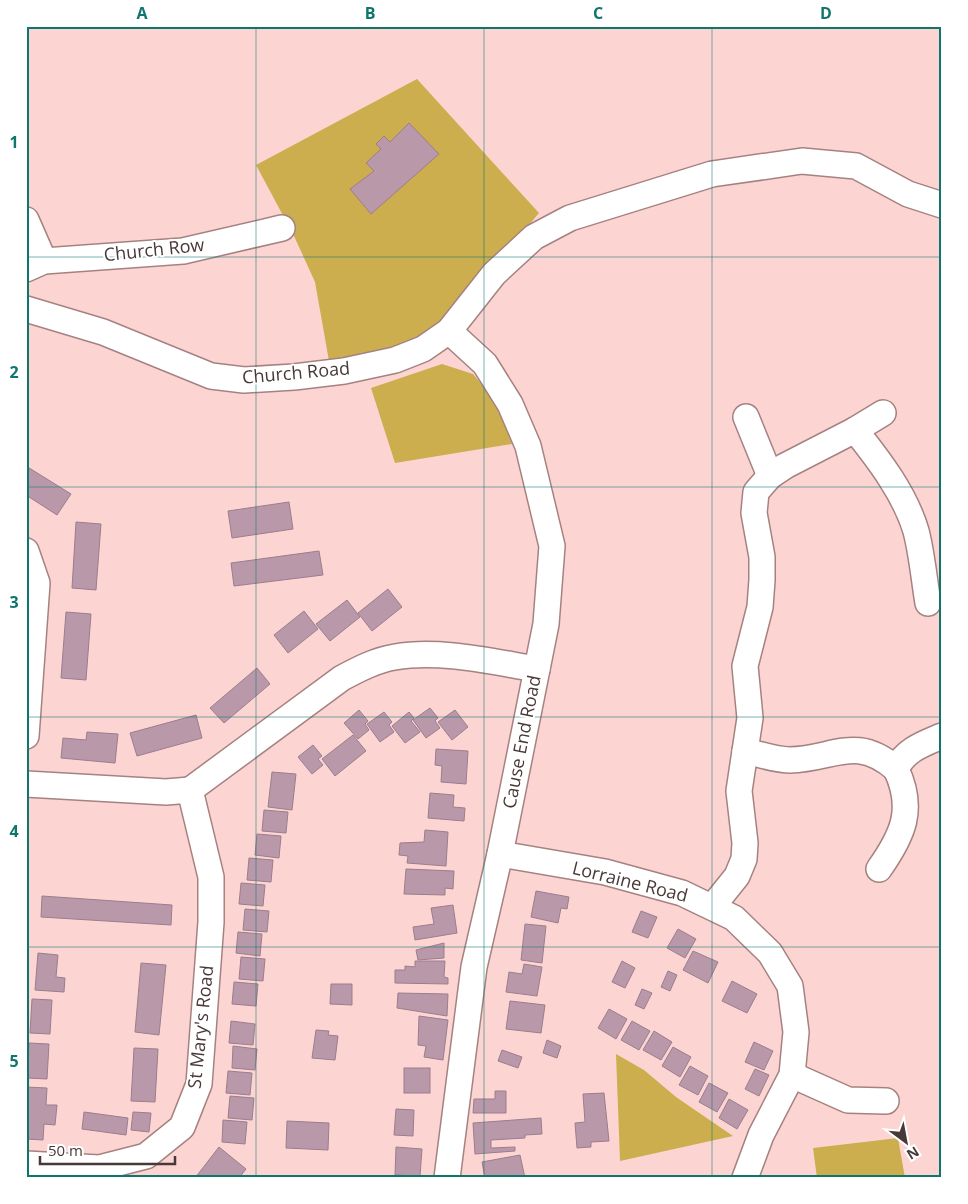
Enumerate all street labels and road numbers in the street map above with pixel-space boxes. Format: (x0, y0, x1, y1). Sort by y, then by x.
street label: Church Row (102, 232, 205, 266)
street label: Church Road (241, 355, 351, 389)
street label: Cause End Road (496, 673, 546, 811)
street label: Lorraine Road (570, 855, 691, 907)
street label: St Mary's Road (182, 964, 218, 1090)

